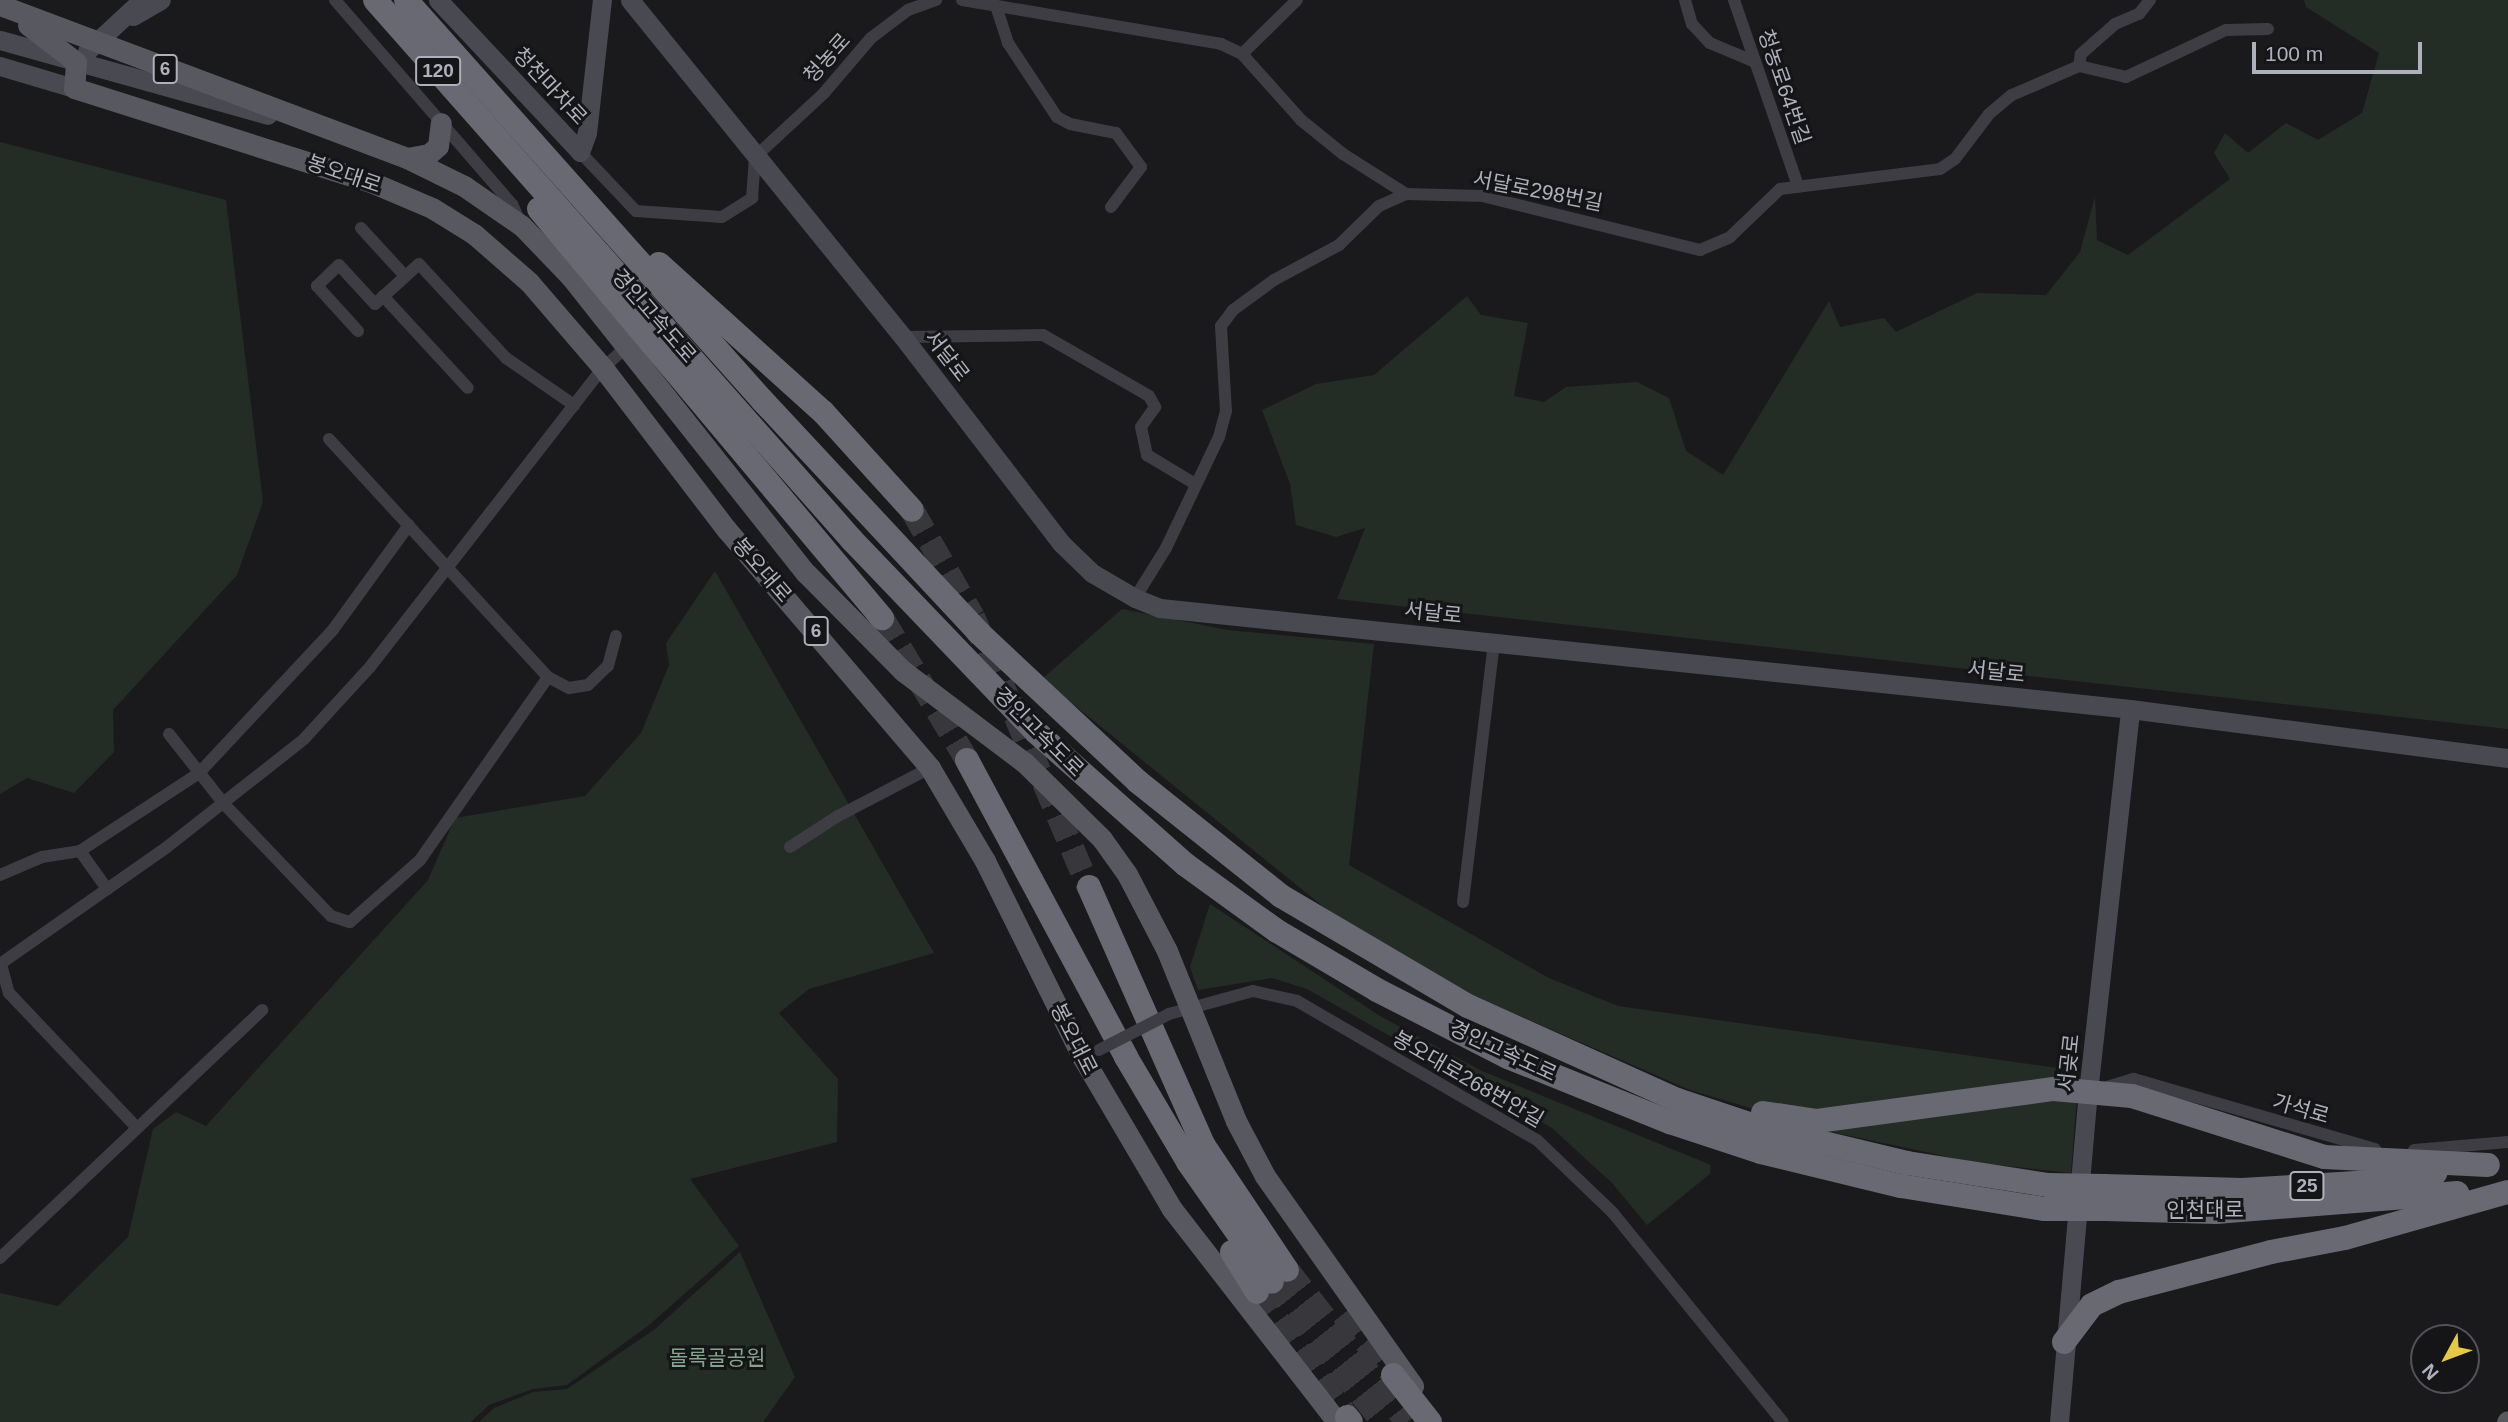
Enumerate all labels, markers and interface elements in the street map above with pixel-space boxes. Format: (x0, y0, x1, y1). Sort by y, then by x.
street label: 청농로64번길 (1753, 26, 1815, 148)
street label: 청농로 (798, 28, 856, 88)
scale bar (2256, 28, 2426, 72)
street label: 청천마차로 (508, 42, 592, 130)
text: 100 m (2265, 42, 2323, 65)
road number: 6 (151, 54, 179, 85)
road number: 120 (414, 55, 462, 86)
street label: 봉오대로 (303, 150, 385, 198)
street label: 서달로298번길 (1471, 166, 1605, 216)
street label: 경인고속도로 (606, 264, 702, 368)
street label: 서달로 (919, 325, 975, 387)
street label: 봉오대로 (727, 533, 797, 607)
street label: 서달로 (1403, 597, 1463, 629)
road number: 6 (802, 616, 830, 646)
street label: 서달로 (1966, 656, 2026, 688)
street label: 경인고속도로 (989, 682, 1089, 782)
street label: 봉오대로 (1045, 999, 1103, 1079)
street label: 경인고속도로 (1445, 1015, 1561, 1087)
street label: 봉오대로268번안길 (1388, 1026, 1548, 1132)
street label: 서곶로 (2053, 1033, 2085, 1093)
street label: 가석로 (2270, 1089, 2332, 1129)
road number: 25 (2288, 1170, 2326, 1202)
street label: 인천대로 (2166, 1197, 2244, 1223)
north arrow (2410, 1324, 2480, 1394)
park label: 돌록골공원 (669, 1345, 765, 1371)
text: N (2418, 1360, 2443, 1384)

